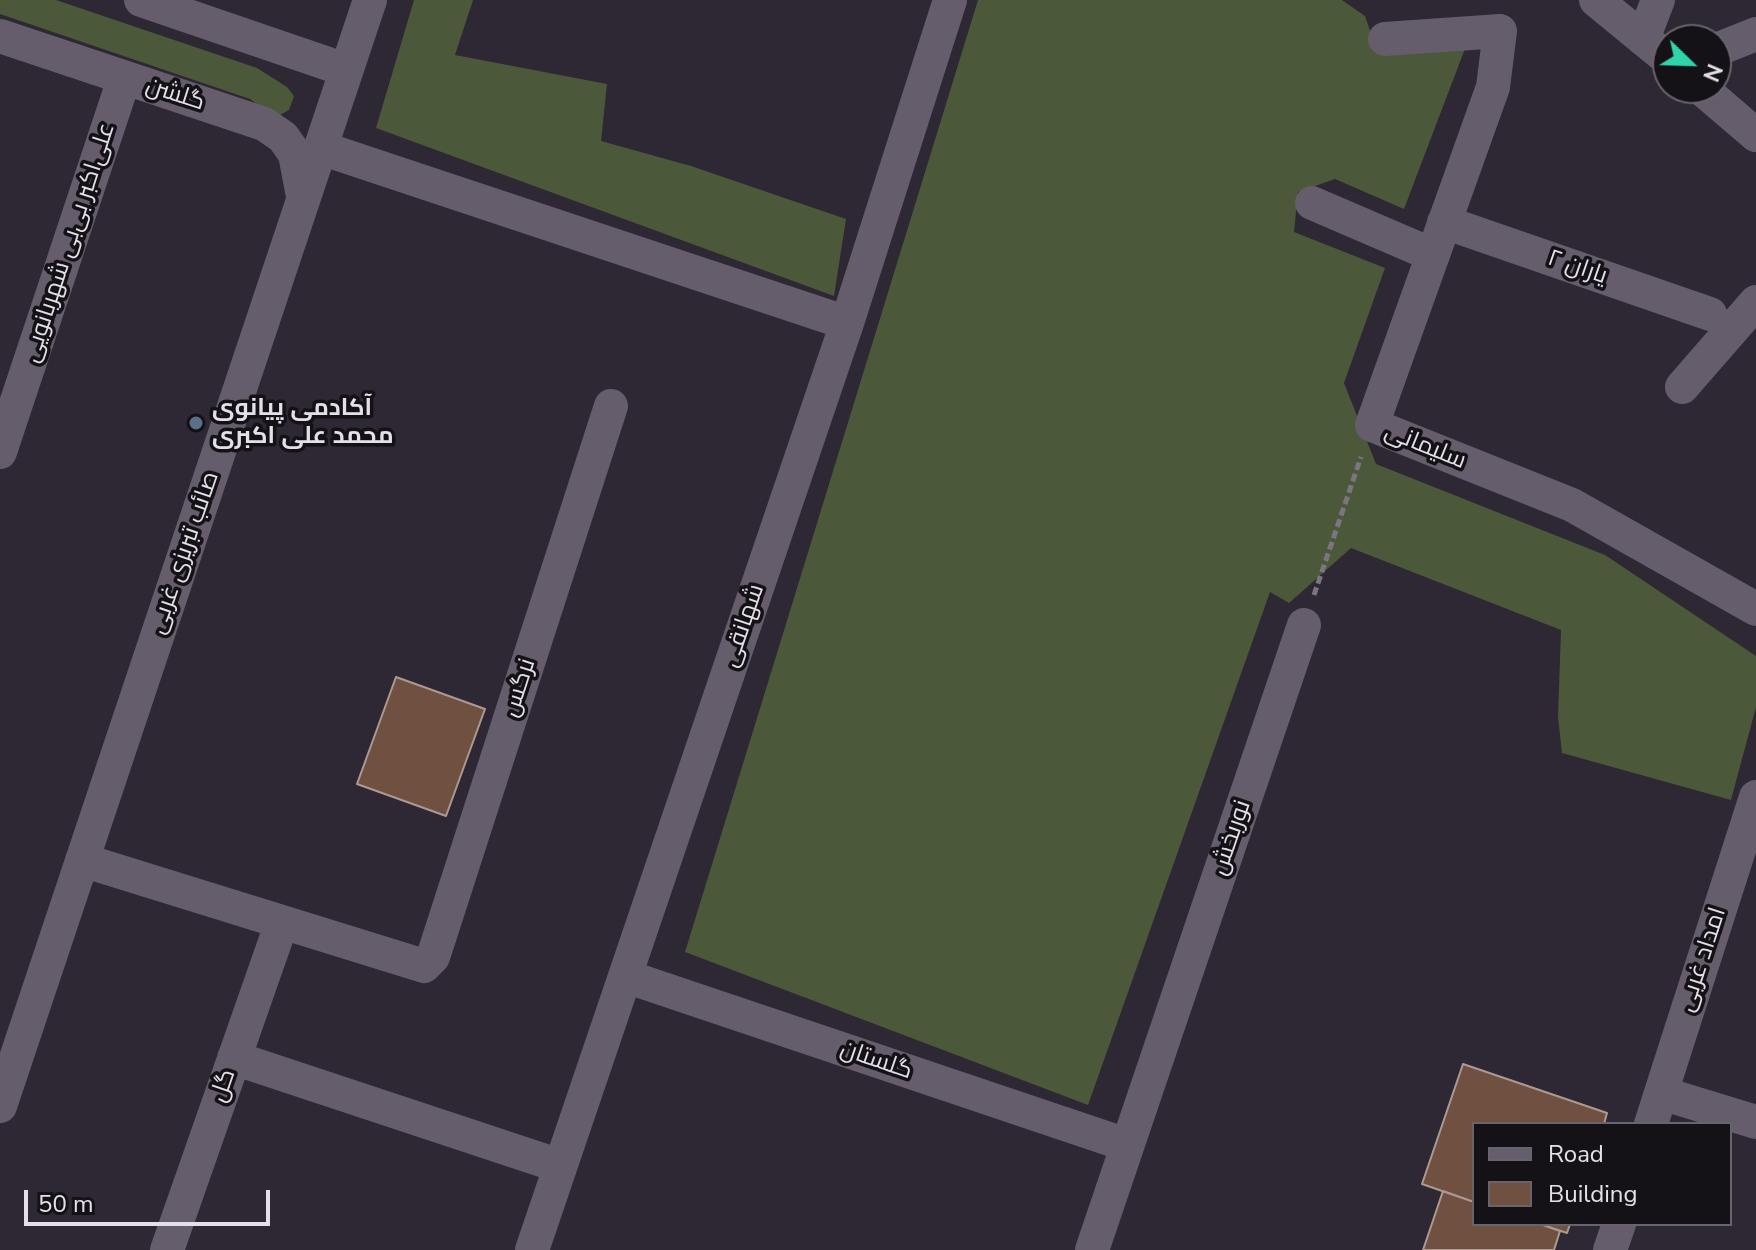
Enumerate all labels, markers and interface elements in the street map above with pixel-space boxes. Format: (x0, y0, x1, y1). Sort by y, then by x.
north arrow (1652, 24, 1732, 104)
text: N (1695, 59, 1729, 86)
street label: گلشن (142, 72, 208, 118)
street label: علی‌اکبر بی‌بی شهربانویی (18, 119, 122, 367)
street label: یاران ٢ (1543, 244, 1611, 292)
place label: آکادمی پیانوی محمد علی‌ اکبری (212, 395, 394, 451)
marker: آکادمی پیانوی محمد علی‌ اکبری (187, 414, 205, 432)
street label: سلیمانی (1380, 418, 1470, 476)
street label: صائب تبریزی غربی (144, 468, 226, 638)
street label: شهانقی (716, 581, 772, 671)
street label: نرگس (497, 655, 543, 721)
street label: نوربخش (1206, 797, 1258, 879)
street label: امداد غربی (1673, 904, 1733, 1016)
street label: گلستان (836, 1035, 916, 1087)
street label: گل (205, 1066, 243, 1106)
legend (1472, 1122, 1732, 1226)
text: Road (1548, 1138, 1604, 1170)
scale bar (28, 1174, 274, 1224)
text: Building (1548, 1178, 1638, 1210)
text: 50 m (38, 1188, 94, 1220)

